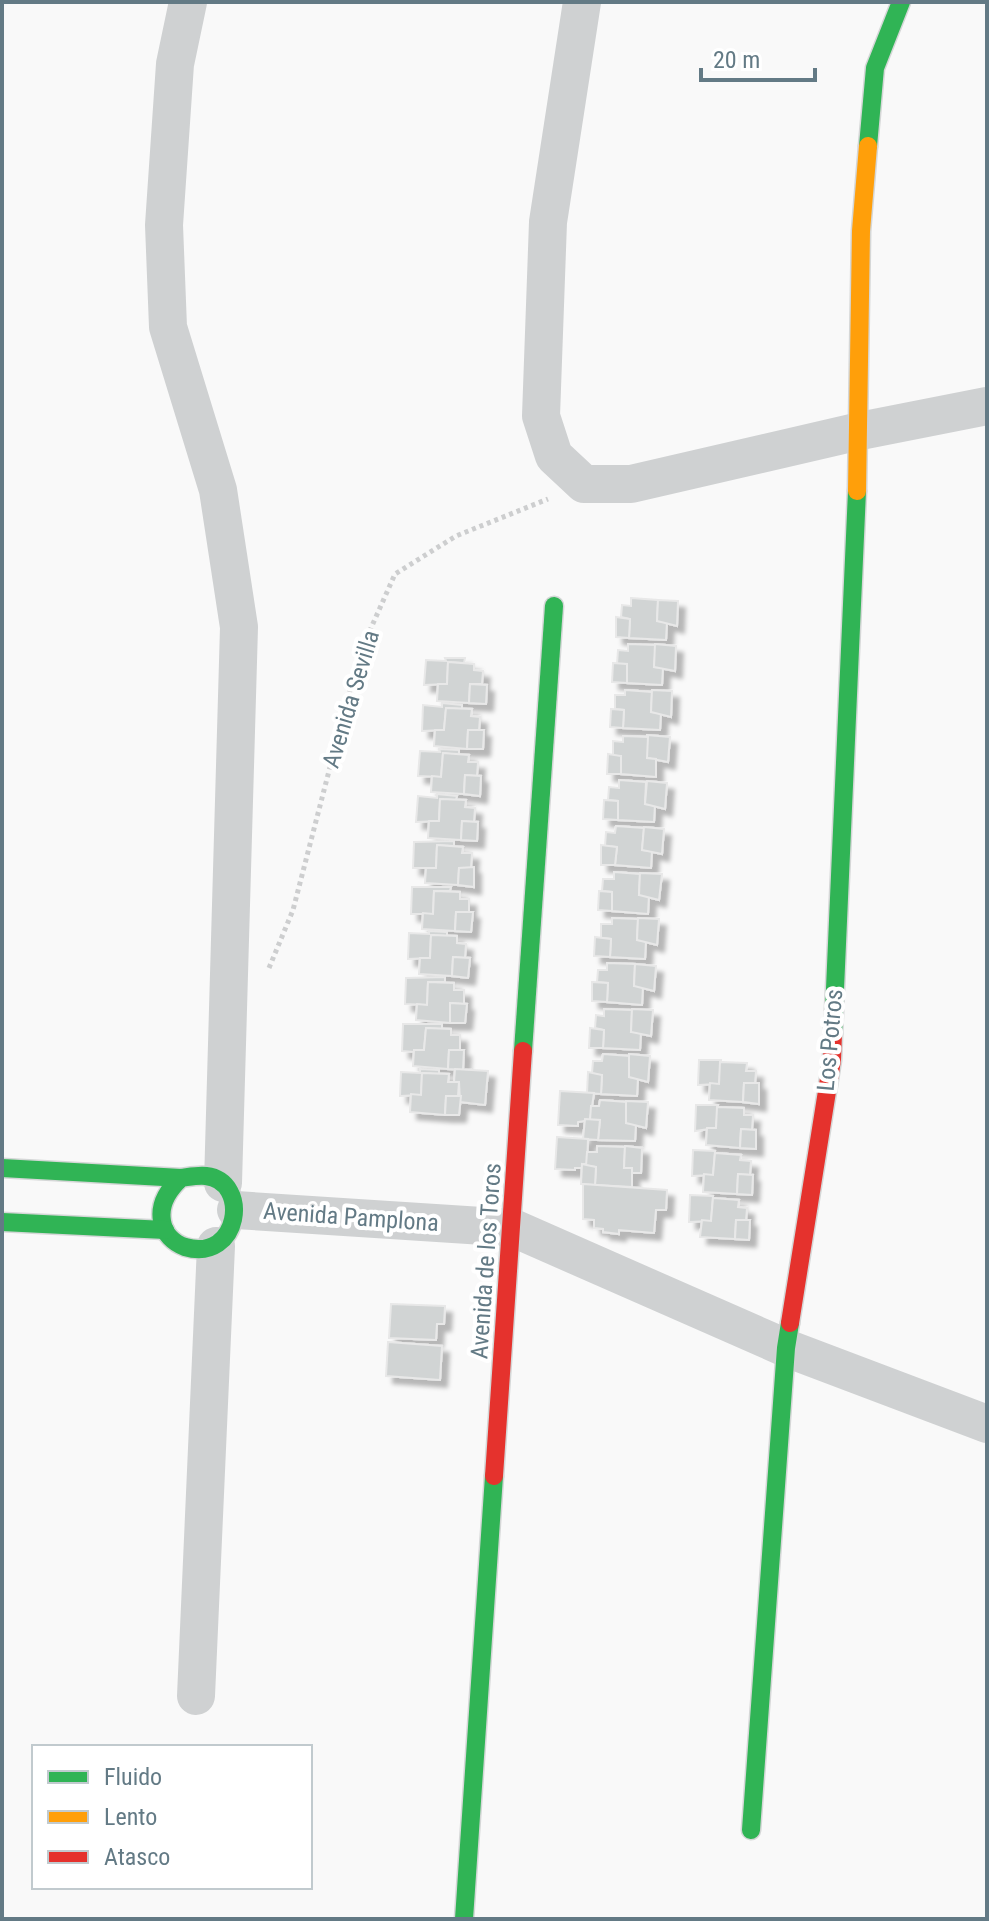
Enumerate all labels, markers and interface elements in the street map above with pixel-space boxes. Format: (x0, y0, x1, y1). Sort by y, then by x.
scale bar (701, 32, 815, 82)
text: 20 m (713, 46, 760, 74)
street label: Avenida Sevilla (317, 627, 385, 771)
street label: Los Potros (812, 988, 848, 1092)
street label: Avenida de los Toros (465, 1162, 507, 1360)
street label: Avenida Pamplona (262, 1197, 440, 1237)
legend (32, 1745, 312, 1889)
text: Fluido (104, 1763, 162, 1791)
text: Lento (104, 1803, 157, 1831)
text: Atasco (104, 1843, 170, 1871)

